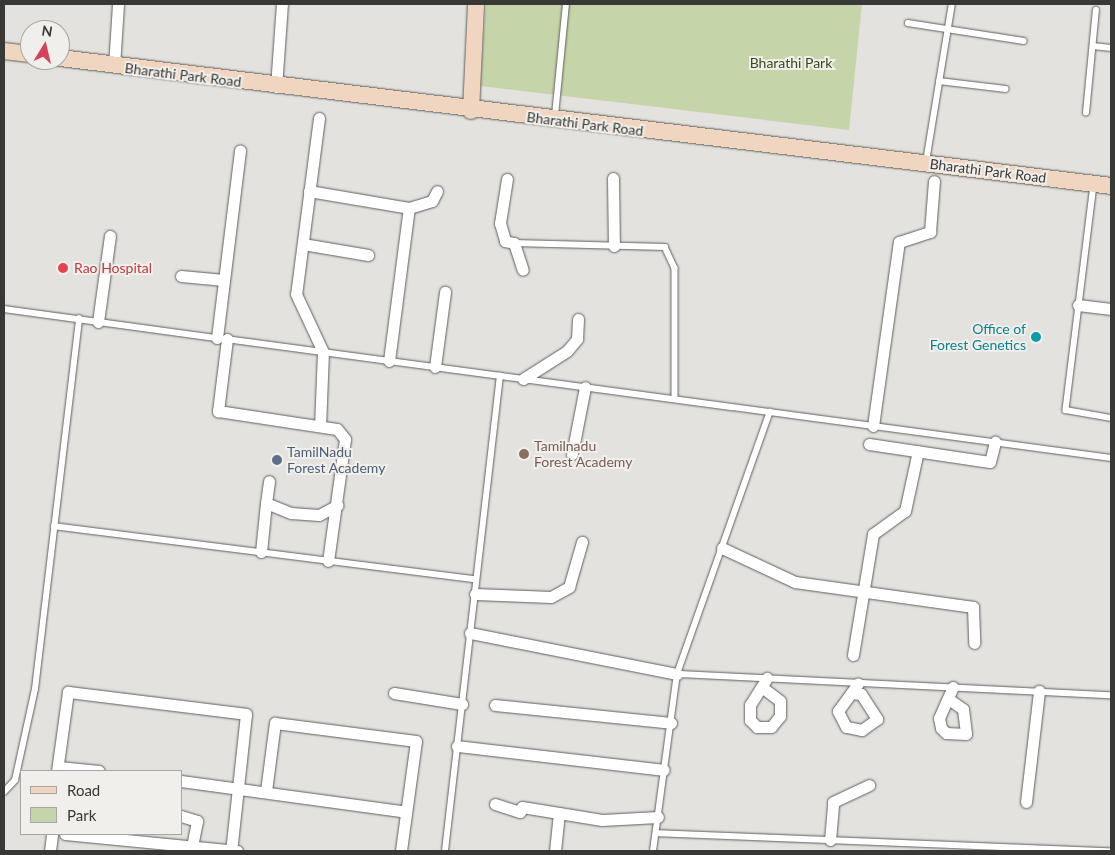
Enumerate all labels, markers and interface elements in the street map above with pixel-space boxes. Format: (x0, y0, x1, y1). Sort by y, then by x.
north arrow (20, 20, 70, 70)
text: N (41, 21, 54, 40)
park label: Bharathi Park (750, 55, 832, 71)
street label: Bharathi Park Road (124, 60, 242, 90)
street label: Bharathi Park Road (526, 109, 644, 139)
street label: Bharathi Park Road (929, 156, 1047, 186)
place label: Rao Hospital (74, 260, 152, 276)
marker: Rao Hospital (56, 261, 70, 275)
place label: Office of Forest Genetics (930, 321, 1026, 354)
marker: Office of Forest Genetics (1030, 331, 1042, 343)
place label: Tamilnadu Forest Academy (534, 438, 633, 471)
place label: TamilNadu Forest Academy (287, 444, 386, 477)
marker: Tamilnadu Forest Academy (518, 448, 530, 460)
marker: TamilNadu Forest Academy (271, 454, 283, 466)
legend (20, 770, 182, 835)
text: Road (67, 781, 100, 799)
text: Park (67, 806, 96, 824)

